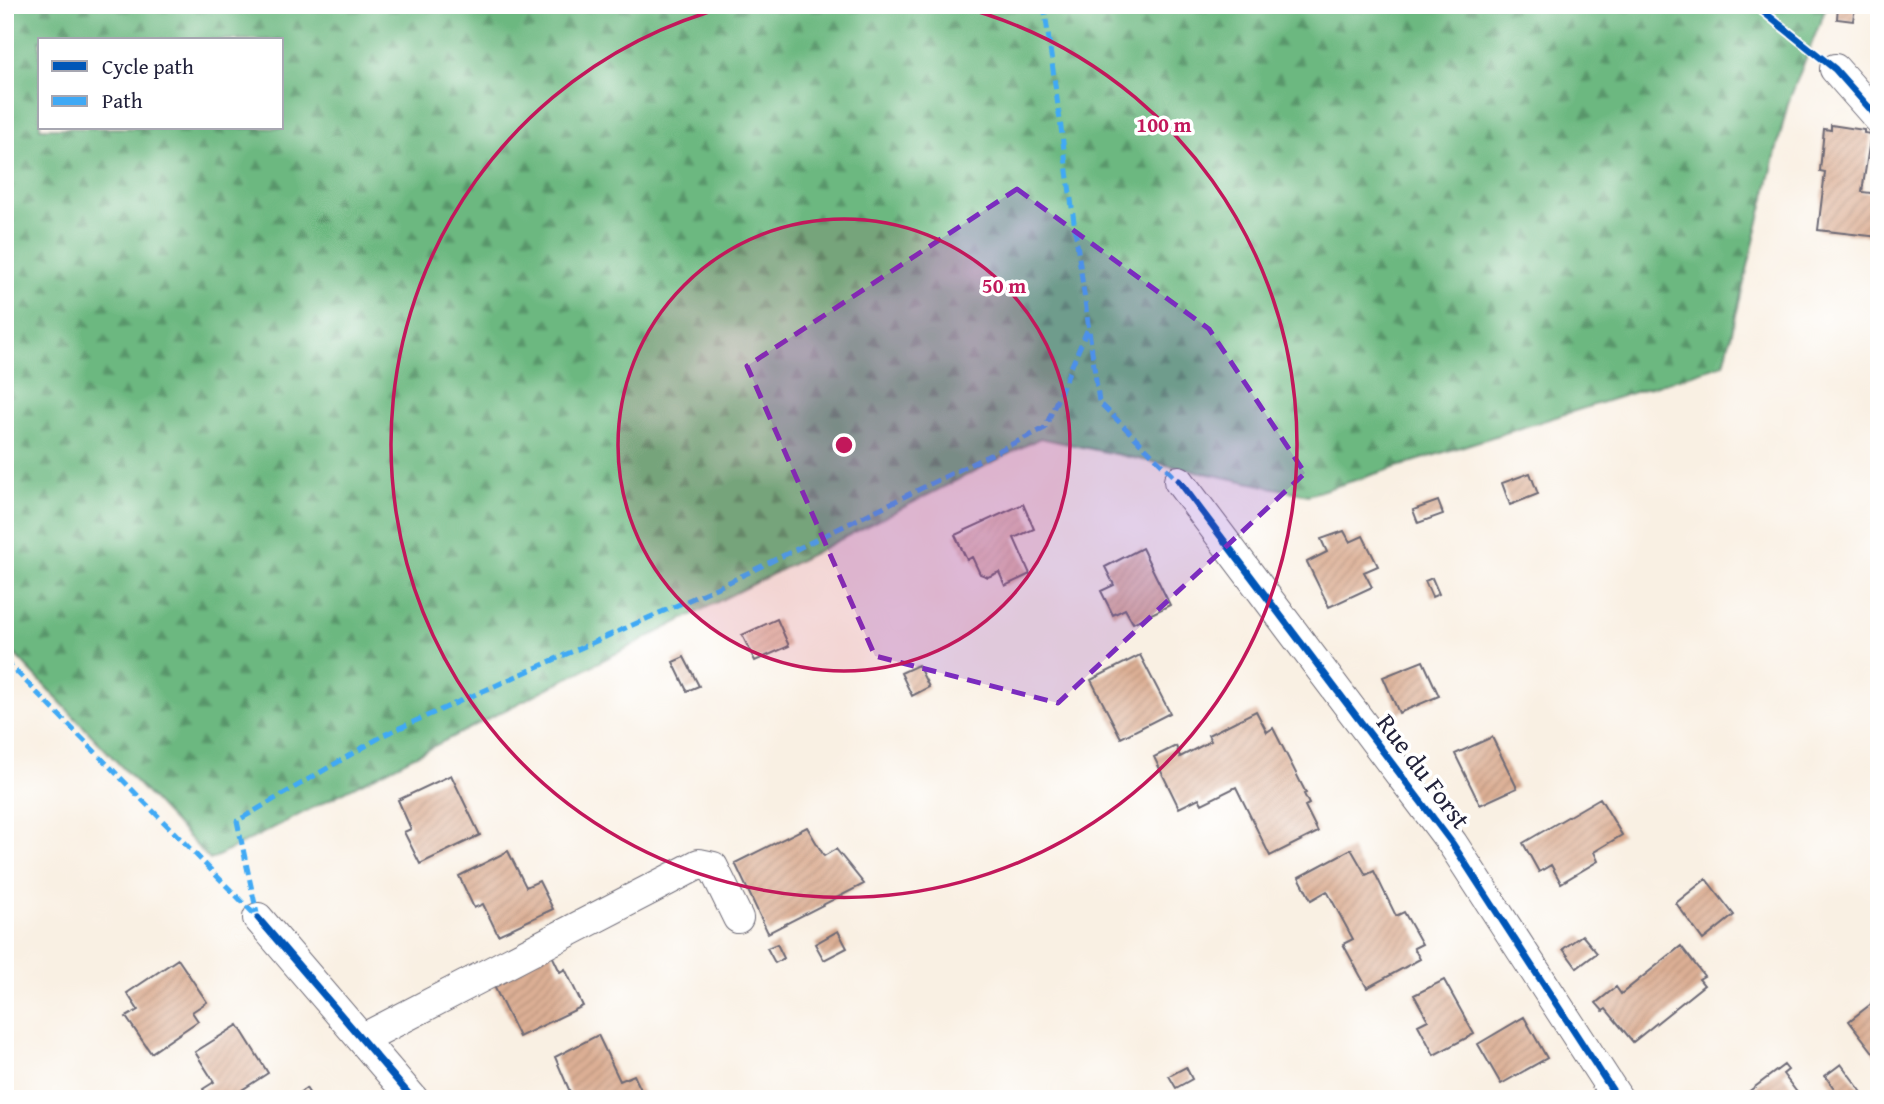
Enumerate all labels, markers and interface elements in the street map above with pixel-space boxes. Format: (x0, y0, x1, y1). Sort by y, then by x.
legend (38, 38, 284, 130)
text: Cycle path (102, 51, 194, 82)
text: Path (102, 85, 143, 116)
text: 100 m (1136, 109, 1192, 140)
text: 50 m (982, 270, 1026, 301)
centre of rings (832, 433, 856, 457)
street label: Rue du Forst (1368, 705, 1480, 837)

